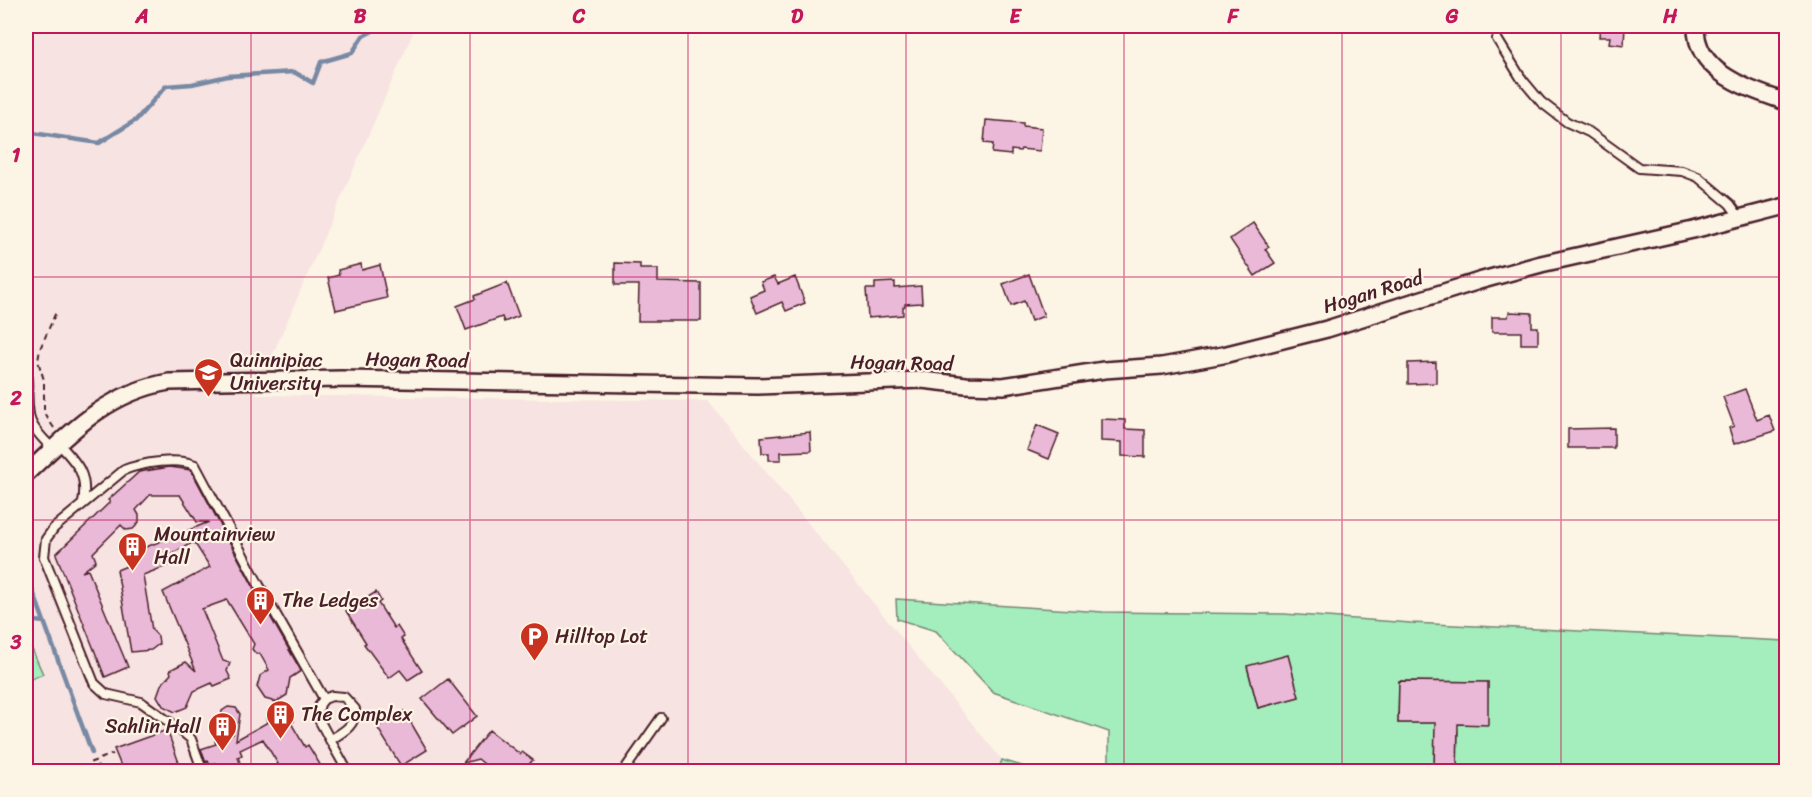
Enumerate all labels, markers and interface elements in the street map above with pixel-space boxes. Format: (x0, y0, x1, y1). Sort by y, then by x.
text: A (134, 0, 149, 34)
text: B (354, 0, 367, 34)
text: C (572, 0, 586, 34)
text: D (791, 0, 804, 34)
text: E (1009, 0, 1022, 34)
text: F (1227, 0, 1240, 34)
text: G (1445, 0, 1459, 34)
text: H (1662, 0, 1678, 34)
text: 1 (12, 138, 21, 173)
street label: Hogan Road (1319, 260, 1429, 324)
street label: Hogan Road (365, 342, 470, 378)
place label: Quinnipiac University (230, 343, 322, 401)
street label: Hogan Road (850, 345, 955, 381)
school or university icon: Quinnipiac University (193, 356, 225, 398)
text: 2 (9, 381, 22, 416)
place label: Mountainview Hall (154, 517, 276, 575)
building icon: Mountainview Hall (117, 530, 149, 572)
place label: The Ledges (282, 583, 379, 618)
building icon: The Ledges (245, 584, 277, 626)
place label: Hilltop Lot (555, 619, 648, 654)
parking icon: Hilltop Lot (518, 620, 550, 662)
text: 3 (10, 625, 22, 660)
place label: The Complex (301, 697, 413, 732)
building icon: The Complex (264, 698, 296, 740)
place label: Sahlin Hall (105, 709, 202, 744)
building icon: Sahlin Hall (206, 710, 238, 752)

